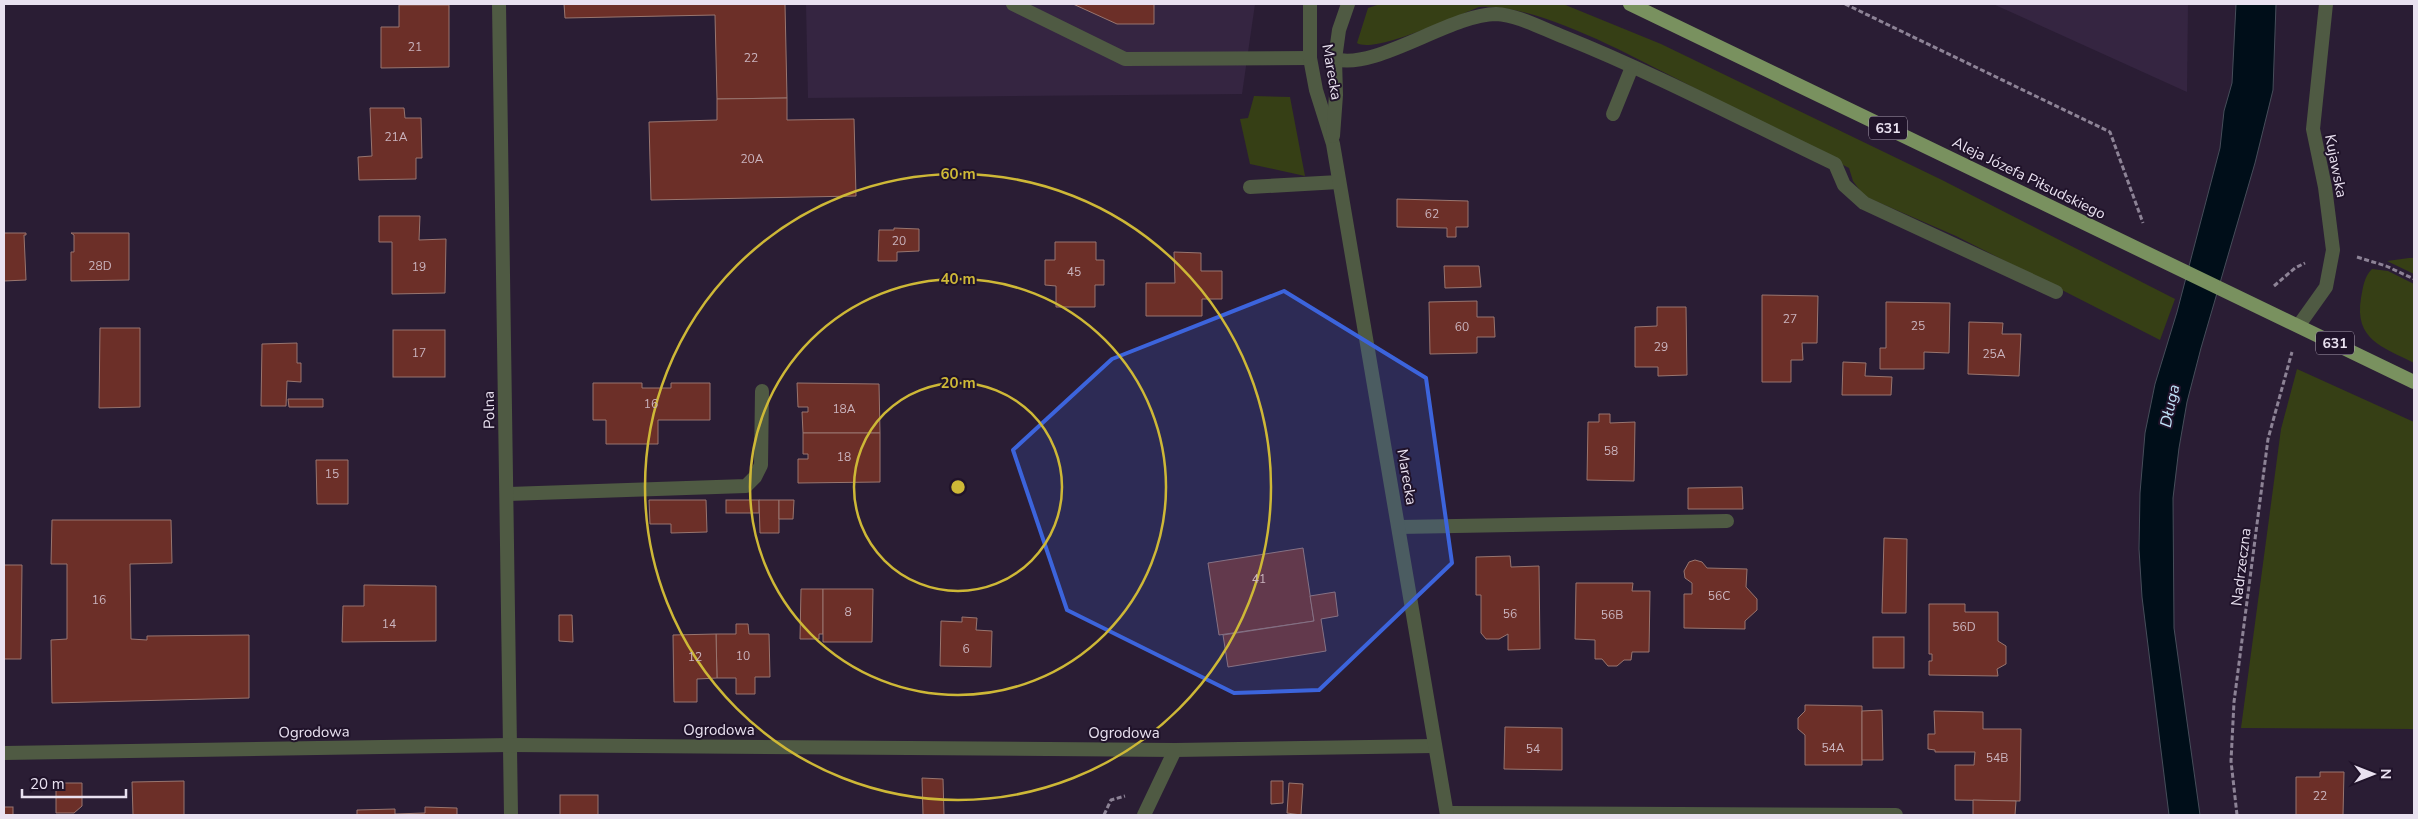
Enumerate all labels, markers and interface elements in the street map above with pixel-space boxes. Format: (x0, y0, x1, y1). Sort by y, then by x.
house number: 21 (408, 39, 422, 55)
street label: Marecka (1317, 43, 1347, 101)
house number: 22 (744, 50, 758, 66)
road number: 631 (1869, 116, 1907, 140)
house number: 21A (384, 129, 408, 145)
street label: Aleja Józefa Piłsudskiego (1949, 132, 2109, 224)
street label: Kujawska (2320, 133, 2352, 199)
house number: 20A (740, 151, 764, 167)
text: 60 m (940, 164, 976, 184)
house number: 62 (1425, 206, 1439, 222)
house number: 20 (892, 233, 906, 249)
house number: 28D (88, 258, 112, 274)
house number: 19 (412, 259, 426, 275)
house number: 45 (1067, 264, 1081, 280)
text: 40 m (940, 269, 976, 289)
house number: 27 (1783, 311, 1797, 327)
house number: 25 (1911, 318, 1925, 334)
house number: 60 (1455, 319, 1469, 335)
road number: 631 (2316, 332, 2354, 354)
house number: 29 (1654, 339, 1668, 355)
house number: 17 (412, 345, 426, 361)
house number: 25A (1982, 346, 2006, 362)
text: 20 m (940, 373, 976, 393)
water label: Długa (2155, 382, 2185, 430)
street label: Polna (479, 391, 499, 429)
house number: 16 (644, 396, 658, 412)
house number: 18A (832, 401, 856, 417)
house number: 58 (1604, 443, 1618, 459)
street label: Marecka (1392, 448, 1422, 506)
house number: 18 (837, 449, 851, 465)
house number: 15 (325, 466, 339, 482)
centre of rings (949, 478, 967, 496)
street label: Nadrzeczna (2226, 527, 2256, 607)
house number: 41 (1252, 571, 1266, 587)
house number: 56C (1708, 588, 1730, 604)
house number: 16 (92, 592, 106, 608)
house number: 8 (844, 604, 852, 620)
house number: 56 (1503, 606, 1517, 622)
house number: 56B (1601, 607, 1623, 623)
house number: 14 (382, 616, 396, 632)
house number: 56D (1952, 619, 1976, 635)
house number: 6 (962, 641, 970, 657)
house number: 10 (736, 648, 750, 664)
house number: 12 (688, 649, 702, 665)
street label: Ogrodowa (683, 720, 755, 740)
street label: Ogrodowa (278, 721, 350, 743)
street label: Ogrodowa (1088, 723, 1160, 743)
house number: 54A (1821, 740, 1845, 756)
house number: 54 (1526, 741, 1540, 757)
north arrow (2348, 749, 2398, 799)
house number: 54B (1986, 750, 2008, 766)
scale bar (22, 766, 126, 798)
text: N (2376, 769, 2395, 779)
text: 20 m (30, 774, 65, 794)
house number: 22 (2313, 788, 2327, 804)

